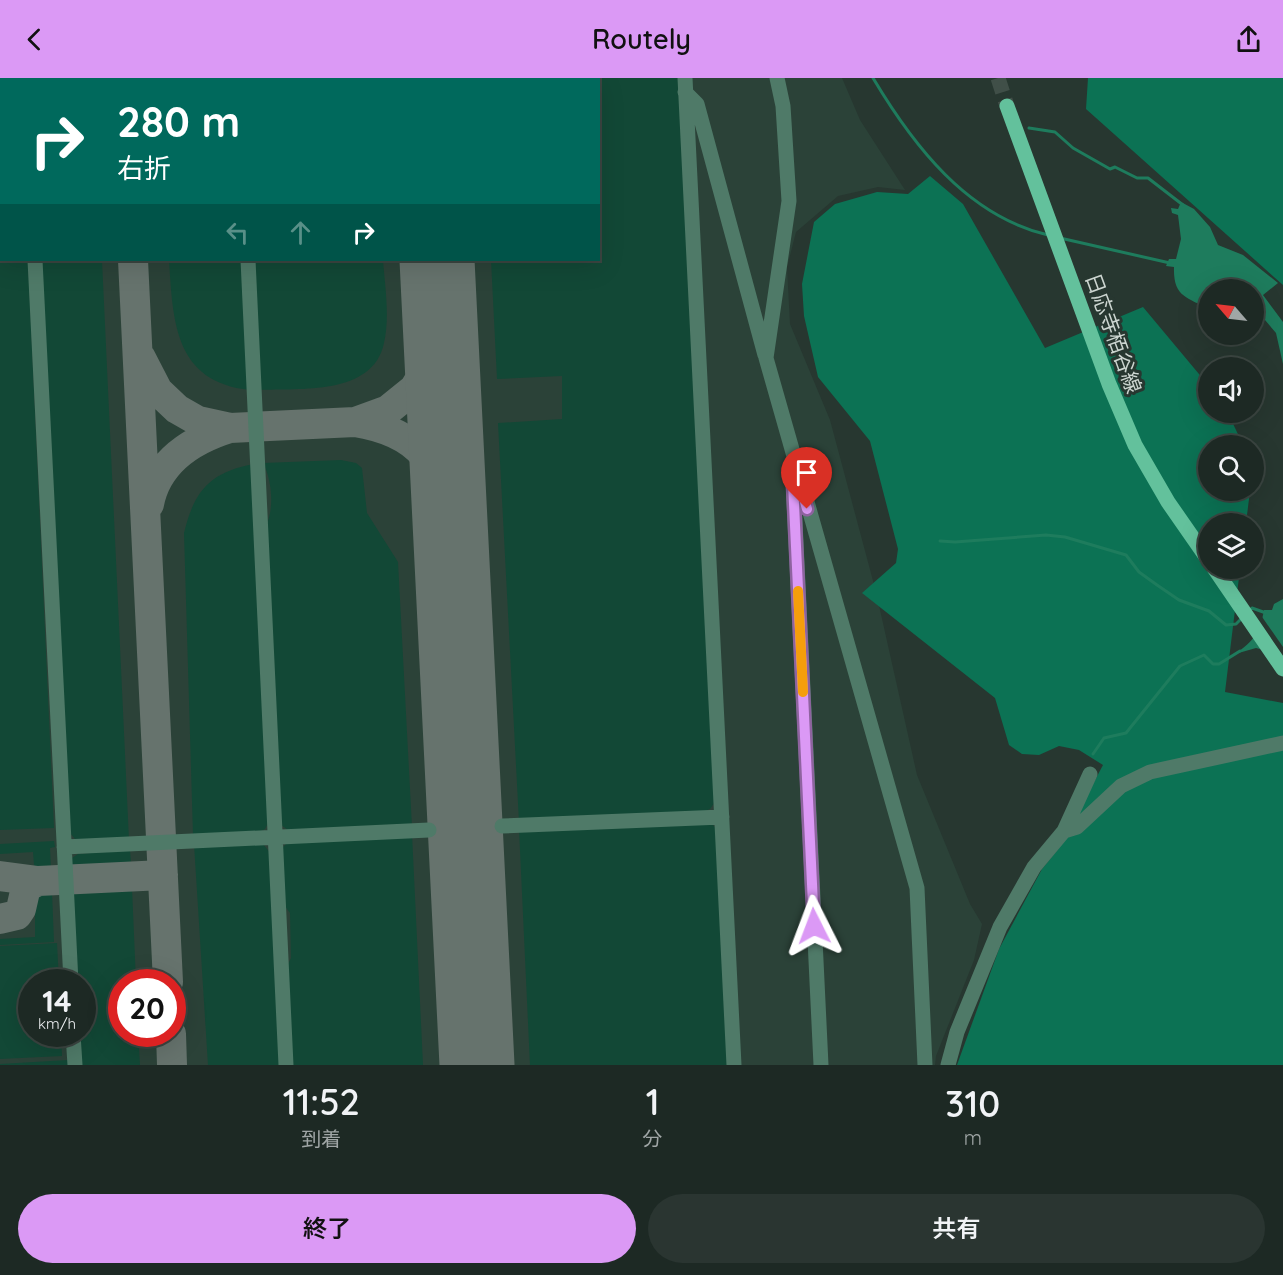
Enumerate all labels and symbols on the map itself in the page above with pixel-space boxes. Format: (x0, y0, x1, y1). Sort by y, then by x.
street label: 日応寺栢谷線 (1080, 269, 1148, 397)
north arrow (1198, 279, 1264, 345)
pin (781, 447, 832, 509)
position arrow (782, 894, 846, 958)
speed limit sign: 20 (108, 969, 186, 1047)

